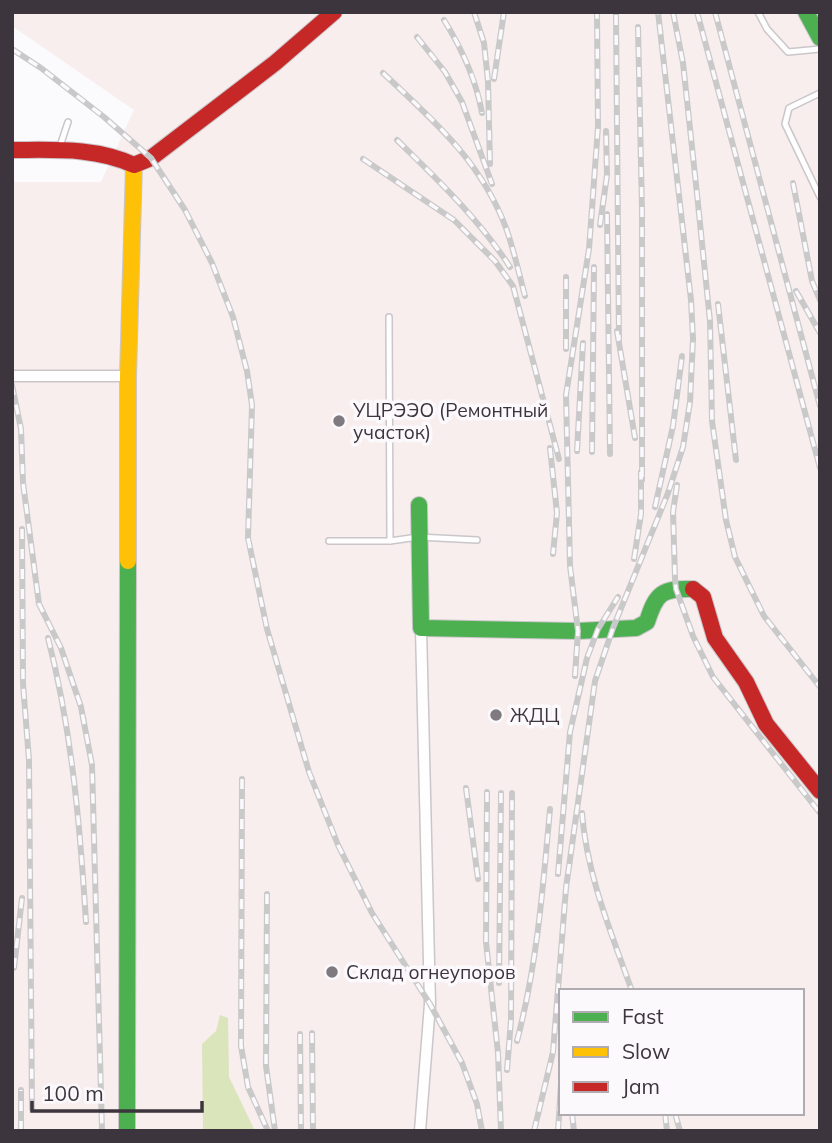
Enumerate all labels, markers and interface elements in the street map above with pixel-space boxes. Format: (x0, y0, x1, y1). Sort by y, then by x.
place label: УЦРЭЭО (Ремонтный участок) (352, 398, 548, 444)
marker: УЦРЭЭО (Ремонтный участок) (331, 413, 347, 429)
place label: ЖДЦ (510, 703, 559, 727)
marker: ЖДЦ (488, 707, 504, 723)
place label: Склад огнеупоров (346, 960, 516, 984)
marker: Склад огнеупоров (324, 964, 340, 980)
legend (559, 989, 804, 1115)
text: Fast (622, 1003, 664, 1029)
text: Slow (622, 1038, 670, 1064)
scale bar (32, 1070, 201, 1114)
text: Jam (622, 1073, 660, 1099)
text: 100 m (42, 1080, 104, 1106)

